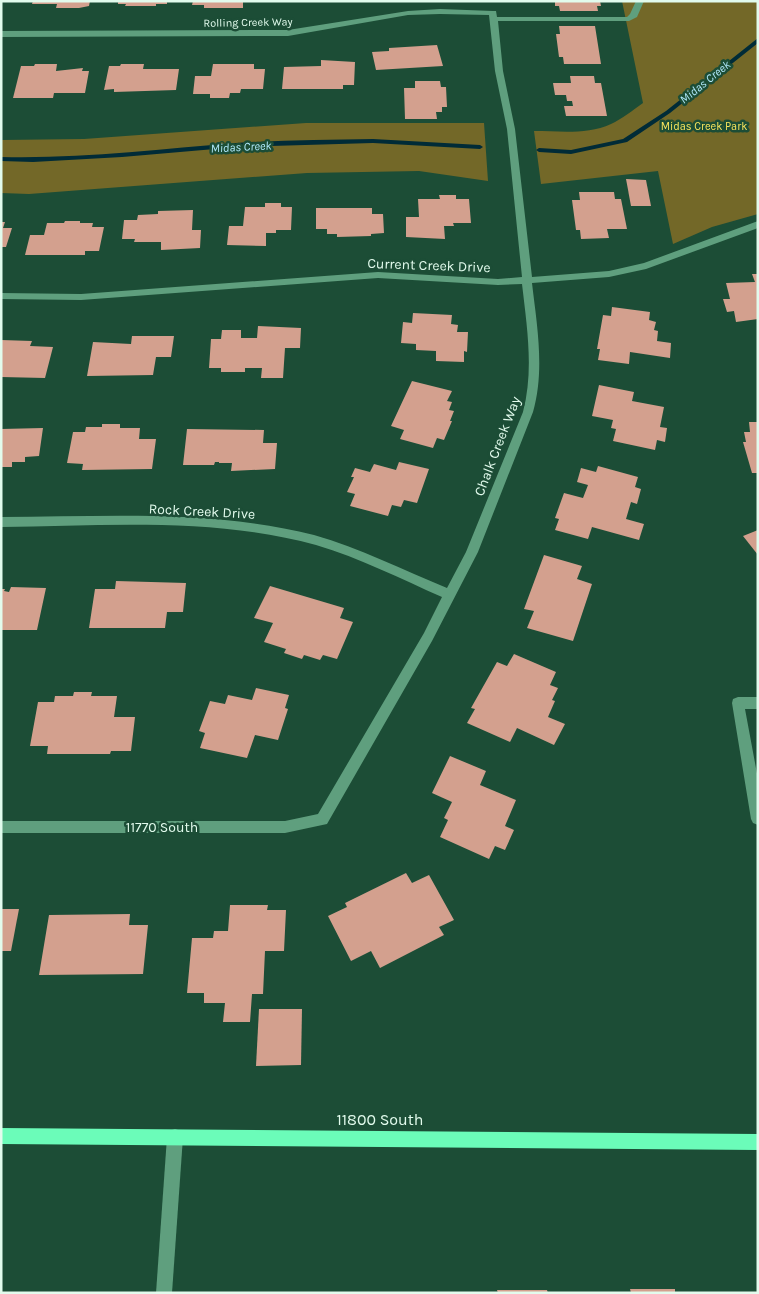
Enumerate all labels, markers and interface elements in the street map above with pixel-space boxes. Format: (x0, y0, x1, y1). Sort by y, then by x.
street label: Rolling Creek Way (203, 15, 293, 30)
water label: Midas Creek (677, 57, 734, 107)
park label: Midas Creek Park (661, 120, 747, 133)
water label: Midas Creek (210, 138, 273, 156)
street label: Current Creek Drive (367, 255, 491, 276)
street label: Chalk Creek Way (471, 393, 524, 498)
street label: Rock Creek Drive (148, 500, 256, 523)
street label: 11770 South (126, 819, 198, 836)
street label: 11800 South (337, 1110, 423, 1129)

